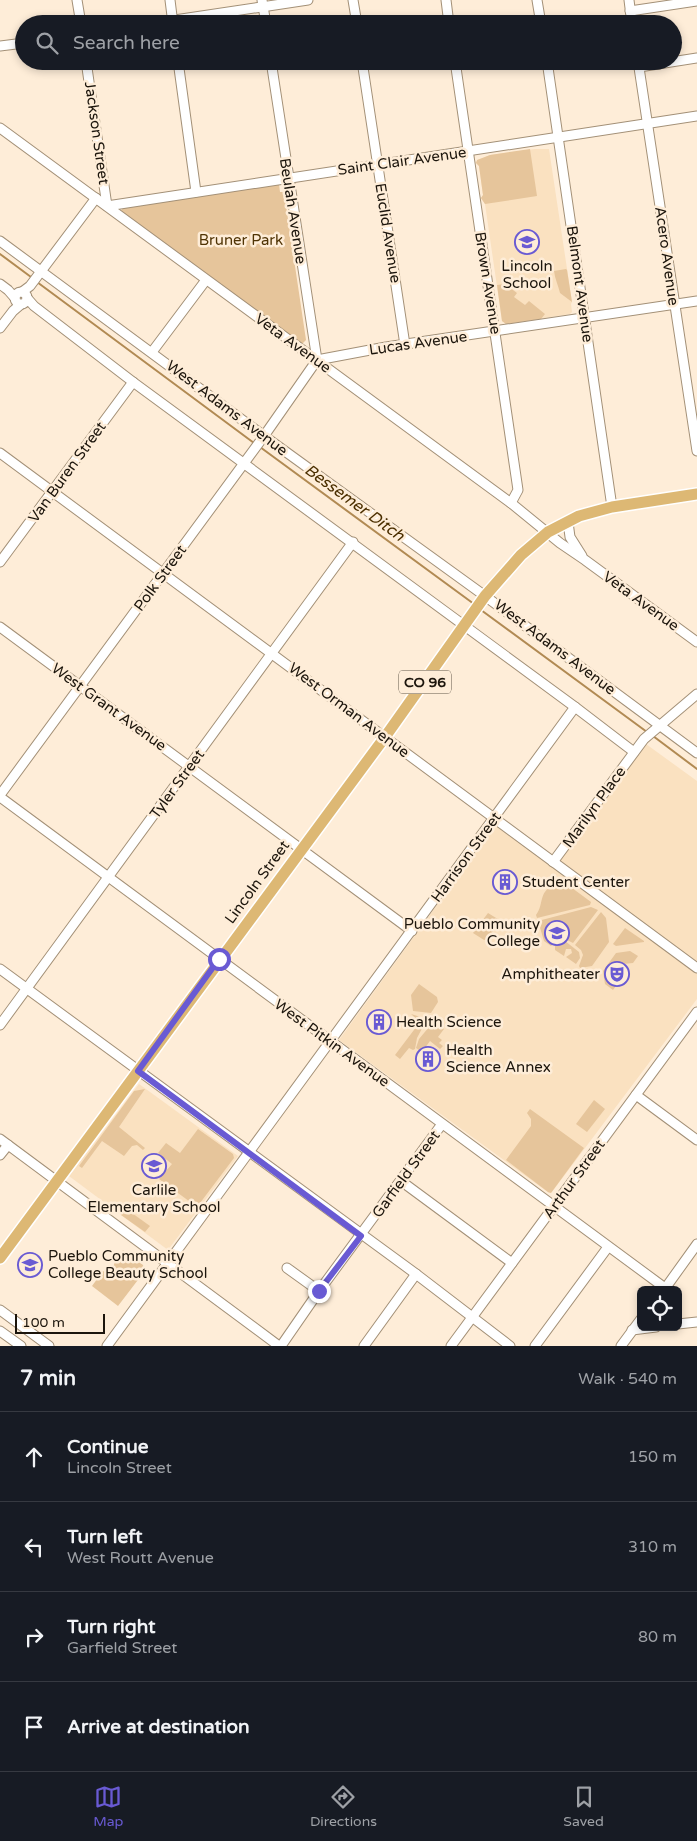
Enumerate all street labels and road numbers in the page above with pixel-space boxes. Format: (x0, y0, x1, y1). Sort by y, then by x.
street label: Jackson Street (81, 80, 113, 186)
street label: Saint Clair Avenue (337, 143, 467, 179)
street label: Beulah Avenue (276, 157, 310, 265)
street label: Euclid Avenue (371, 182, 405, 284)
street label: Acero Avenue (651, 205, 683, 307)
street label: Belmont Avenue (563, 224, 597, 344)
street label: Brown Avenue (471, 231, 505, 335)
street label: Veta Avenue (251, 309, 335, 377)
street label: Lucas Avenue (368, 327, 468, 359)
street label: West Adams Avenue (163, 357, 291, 459)
street label: Van Buren Street (24, 418, 110, 526)
street label: Polk Street (130, 541, 190, 615)
street label: Veta Avenue (599, 567, 683, 635)
street label: West Adams Avenue (491, 596, 619, 698)
street label: West Grant Avenue (48, 659, 170, 755)
street label: West Orman Avenue (285, 659, 413, 761)
road number: CO 96 (399, 670, 451, 694)
street label: Tyler Street (146, 746, 208, 822)
street label: Marilyn Place (559, 763, 629, 851)
street label: Harrison Street (427, 808, 505, 906)
street label: Lincoln Street (221, 837, 293, 927)
street label: West Pitkin Avenue (271, 995, 393, 1091)
street label: Garfield Street (368, 1127, 444, 1221)
street label: Arthur Street (539, 1136, 609, 1222)

